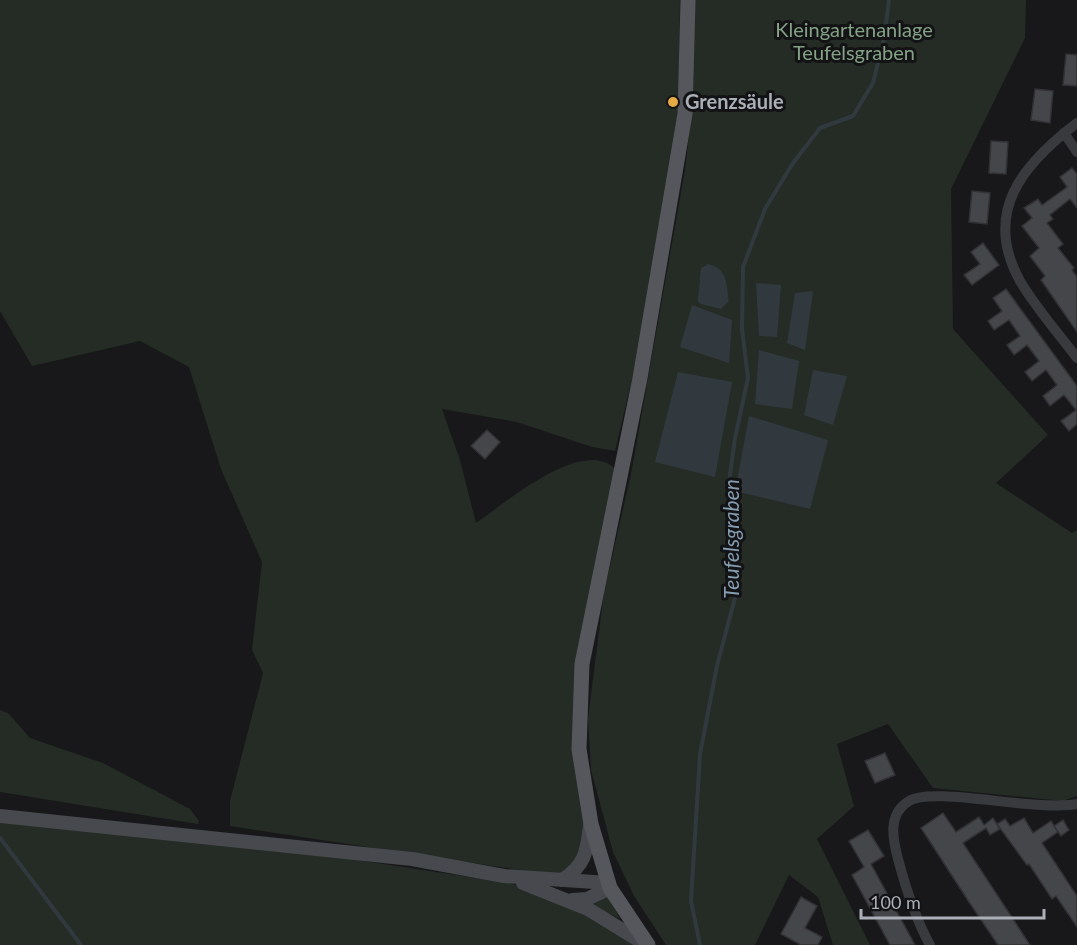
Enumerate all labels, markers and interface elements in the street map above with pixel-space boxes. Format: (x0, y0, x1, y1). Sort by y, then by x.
park label: Kleingartenanlage Teufelsgraben (775, 17, 933, 64)
place label: Grenzsäule (685, 89, 784, 113)
marker: Grenzsäule (666, 95, 680, 109)
water label: Teufelsgraben (718, 479, 743, 599)
scale bar (861, 882, 1044, 920)
text: 100 m (870, 891, 921, 913)

